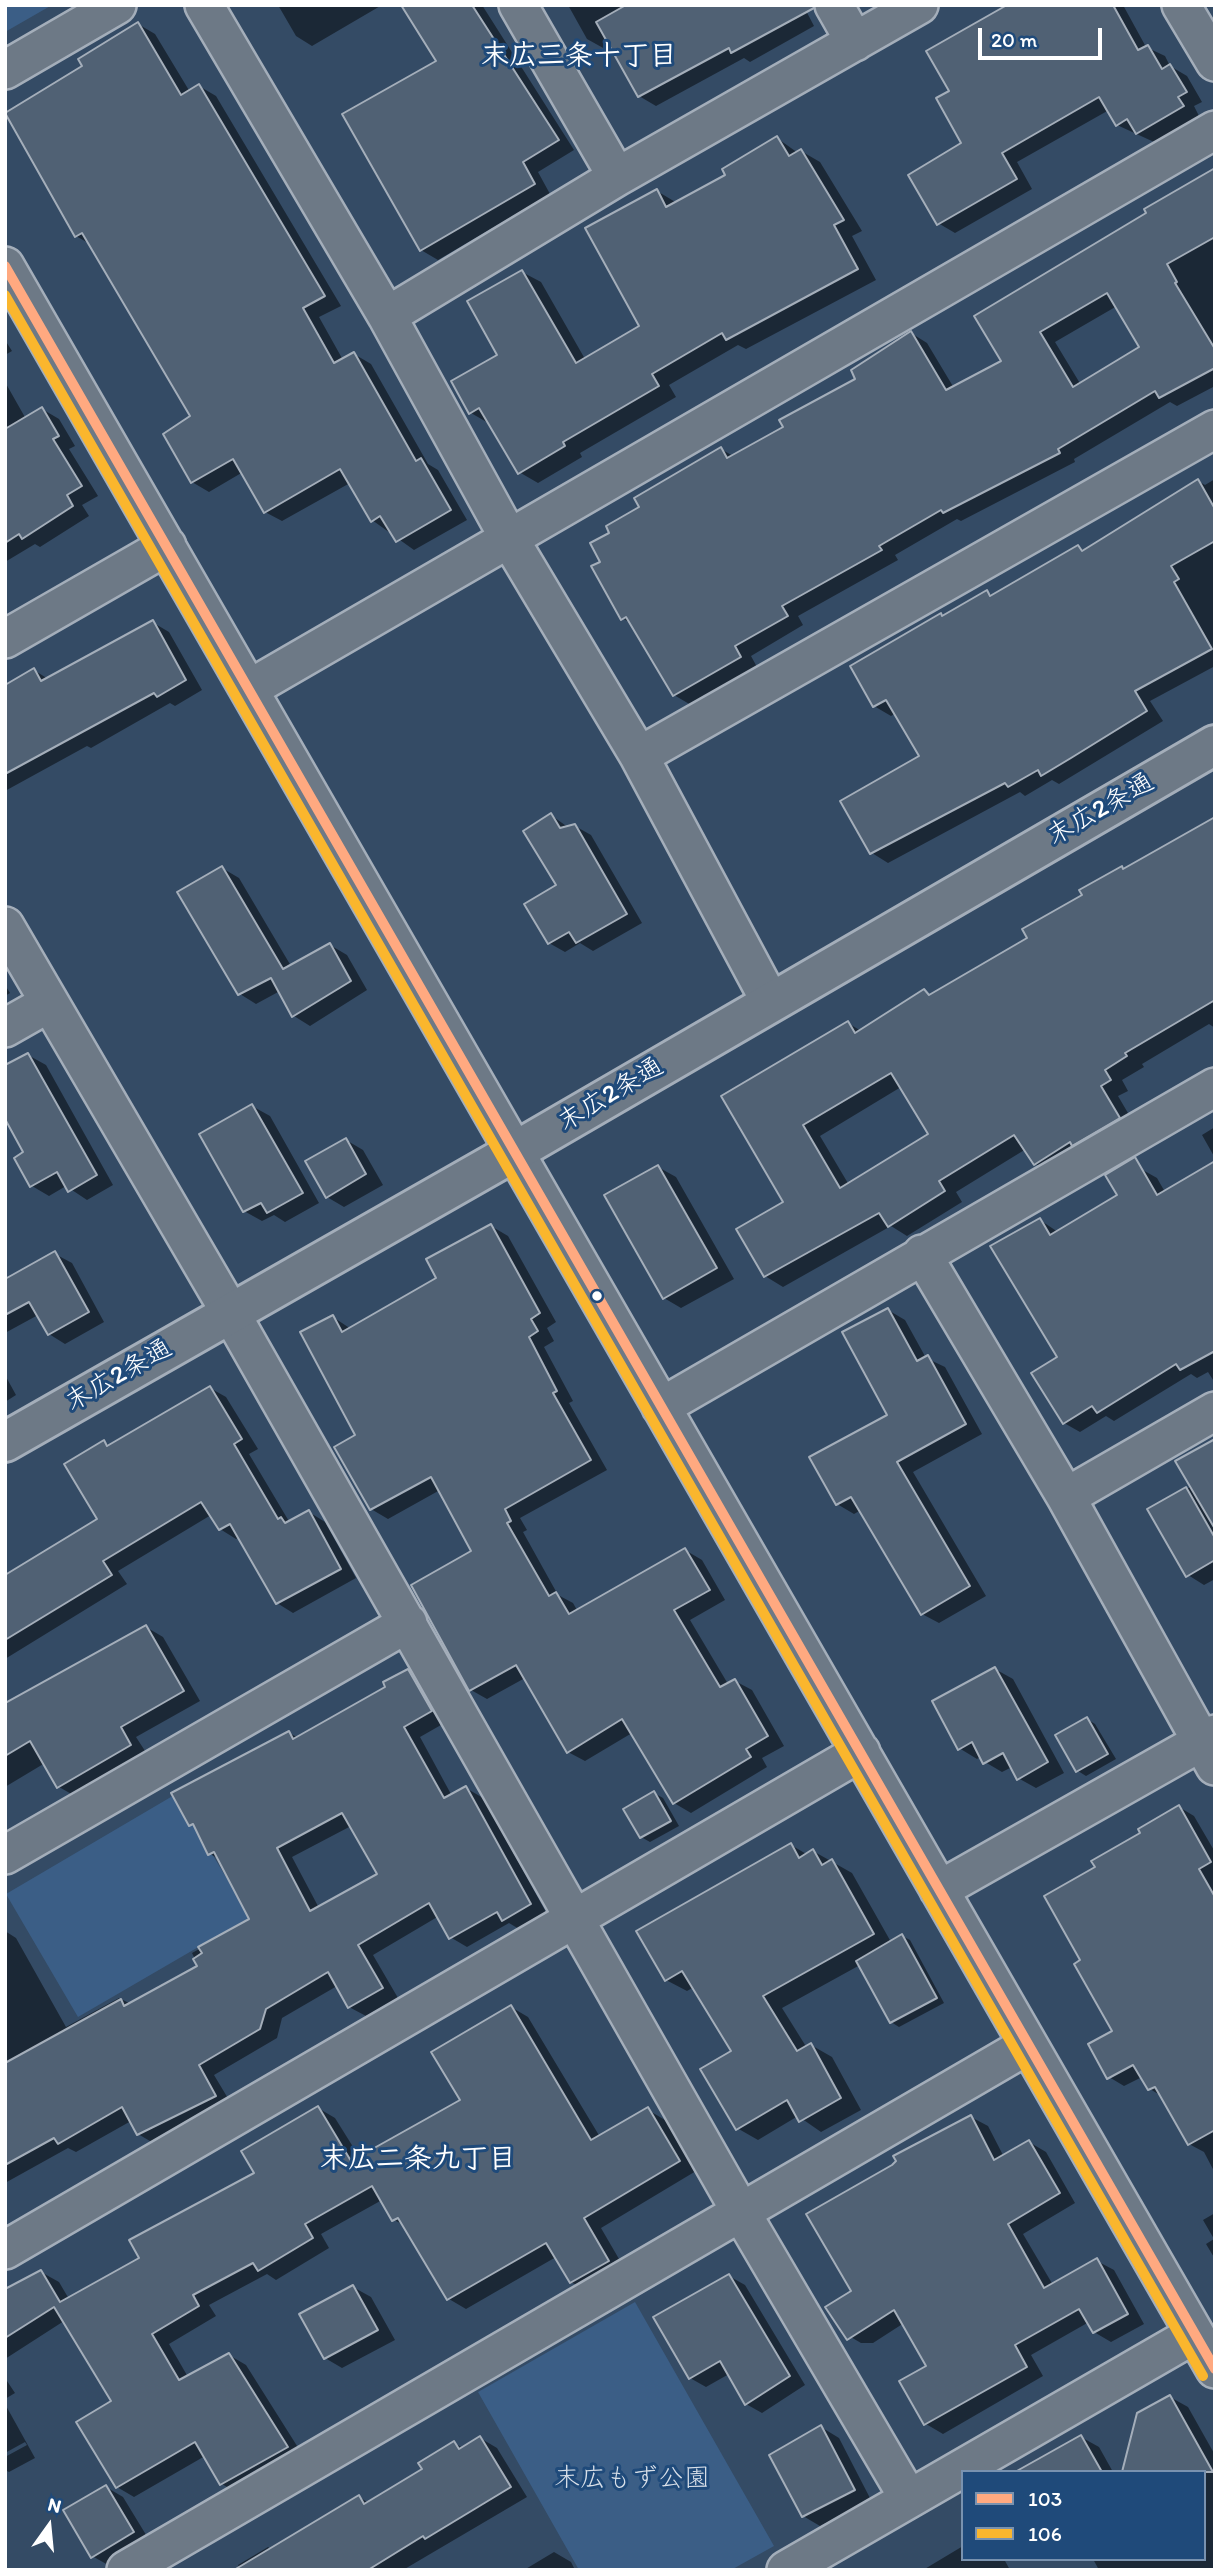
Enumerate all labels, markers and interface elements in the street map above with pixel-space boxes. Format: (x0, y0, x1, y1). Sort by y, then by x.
scale bar (982, 14, 1106, 58)
text: 20 m (991, 27, 1037, 52)
district label: 末広三条十丁目 (481, 40, 677, 74)
street label: 末広2条通 (1042, 767, 1160, 853)
street label: 末広2条通 (553, 1051, 669, 1139)
unlabelled marker (590, 1289, 604, 1303)
street label: 末広2条通 (60, 1333, 178, 1419)
district label: 末広二条九丁目 (320, 2143, 516, 2177)
park label: 末広もず公園 (554, 2463, 710, 2495)
legend (961, 2470, 1206, 2561)
text: 103 (1028, 2486, 1062, 2511)
north arrow (14, 2491, 84, 2561)
text: N (45, 2492, 64, 2518)
text: 106 (1028, 2521, 1062, 2546)

